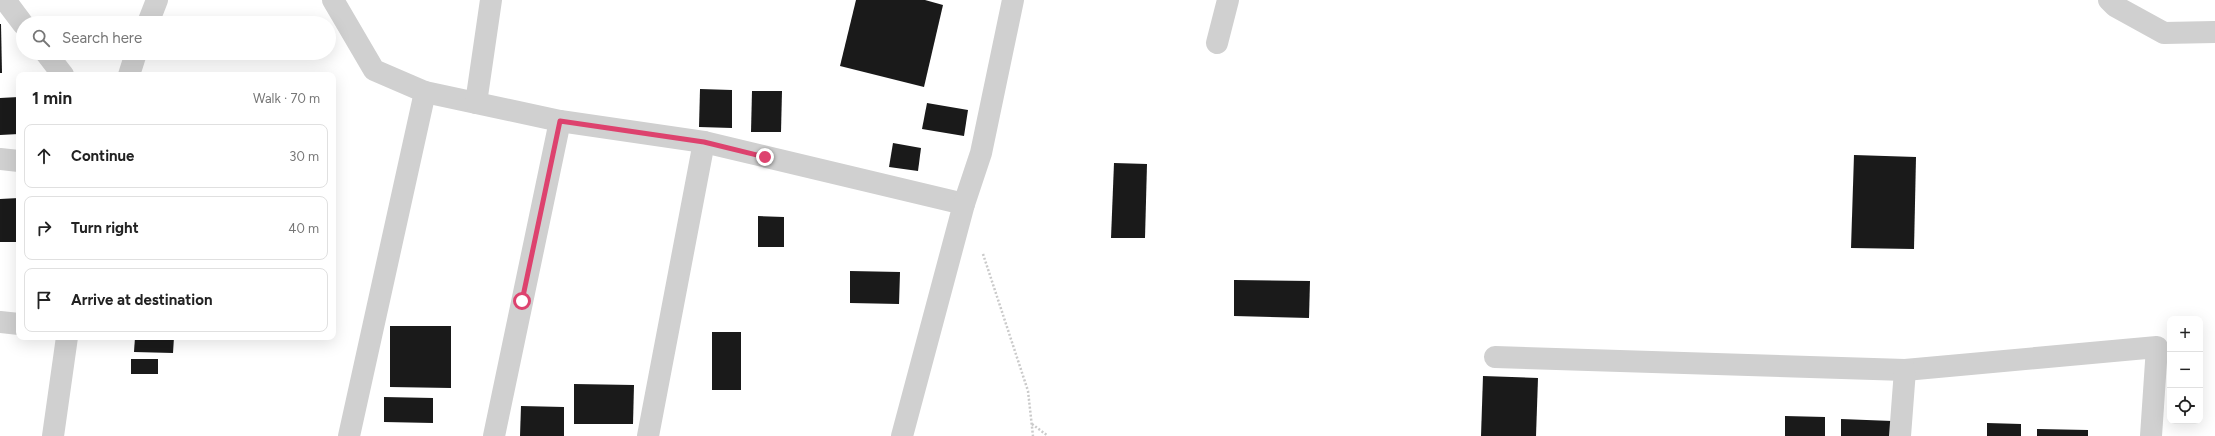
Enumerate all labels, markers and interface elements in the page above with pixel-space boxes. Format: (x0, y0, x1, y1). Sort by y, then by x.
search box (16, 16, 336, 60)
icon: search (30, 27, 52, 49)
text: Search here (62, 29, 142, 47)
text: 1 min (32, 88, 72, 108)
text: Walk · 70 m (253, 91, 320, 106)
icon: ahead (33, 145, 55, 167)
text: Continue (71, 147, 134, 165)
route end (756, 148, 774, 166)
text: 30 m (289, 149, 319, 164)
icon: right (33, 217, 55, 239)
text: Turn right (71, 219, 139, 237)
text: 40 m (288, 221, 319, 236)
icon: arrive (33, 289, 55, 311)
text: Arrive at destination (71, 291, 212, 309)
route start (513, 292, 531, 310)
map controls (2167, 316, 2203, 424)
button: + (2167, 316, 2203, 352)
button: − (2167, 352, 2203, 388)
button: locate (2167, 388, 2203, 424)

